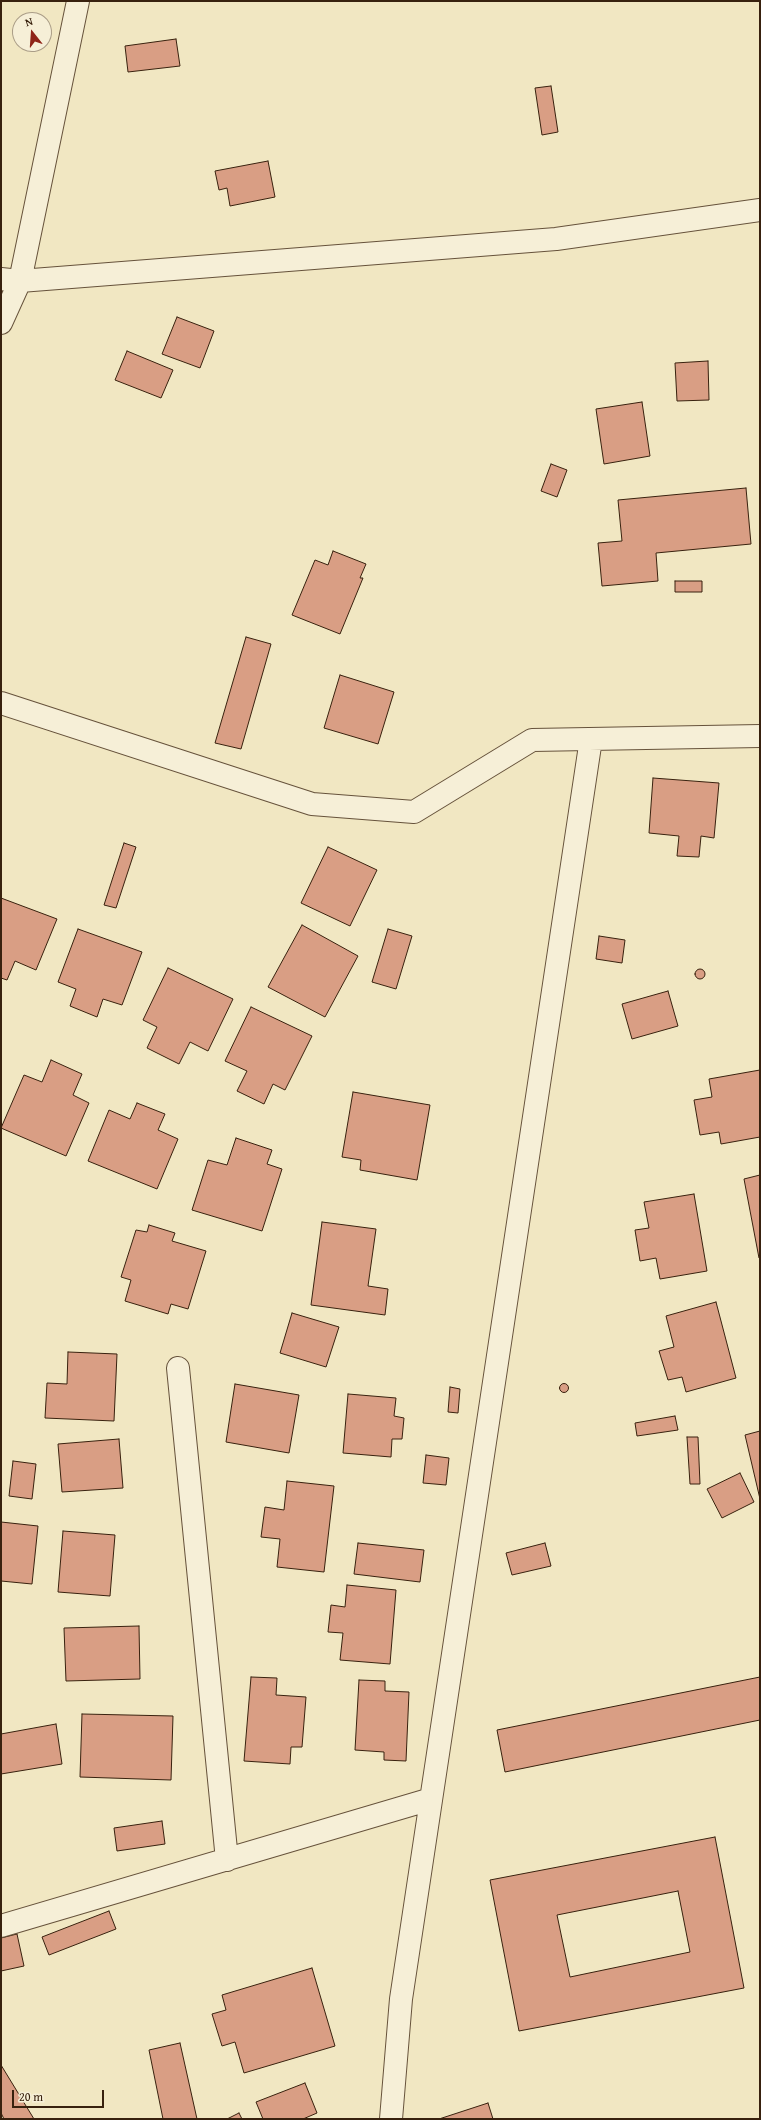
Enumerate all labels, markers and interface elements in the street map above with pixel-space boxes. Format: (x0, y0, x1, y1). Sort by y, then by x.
north arrow (12, 12, 52, 52)
text: N (23, 13, 35, 30)
scale bar (14, 2082, 106, 2108)
text: 20 m (19, 2088, 43, 2105)

